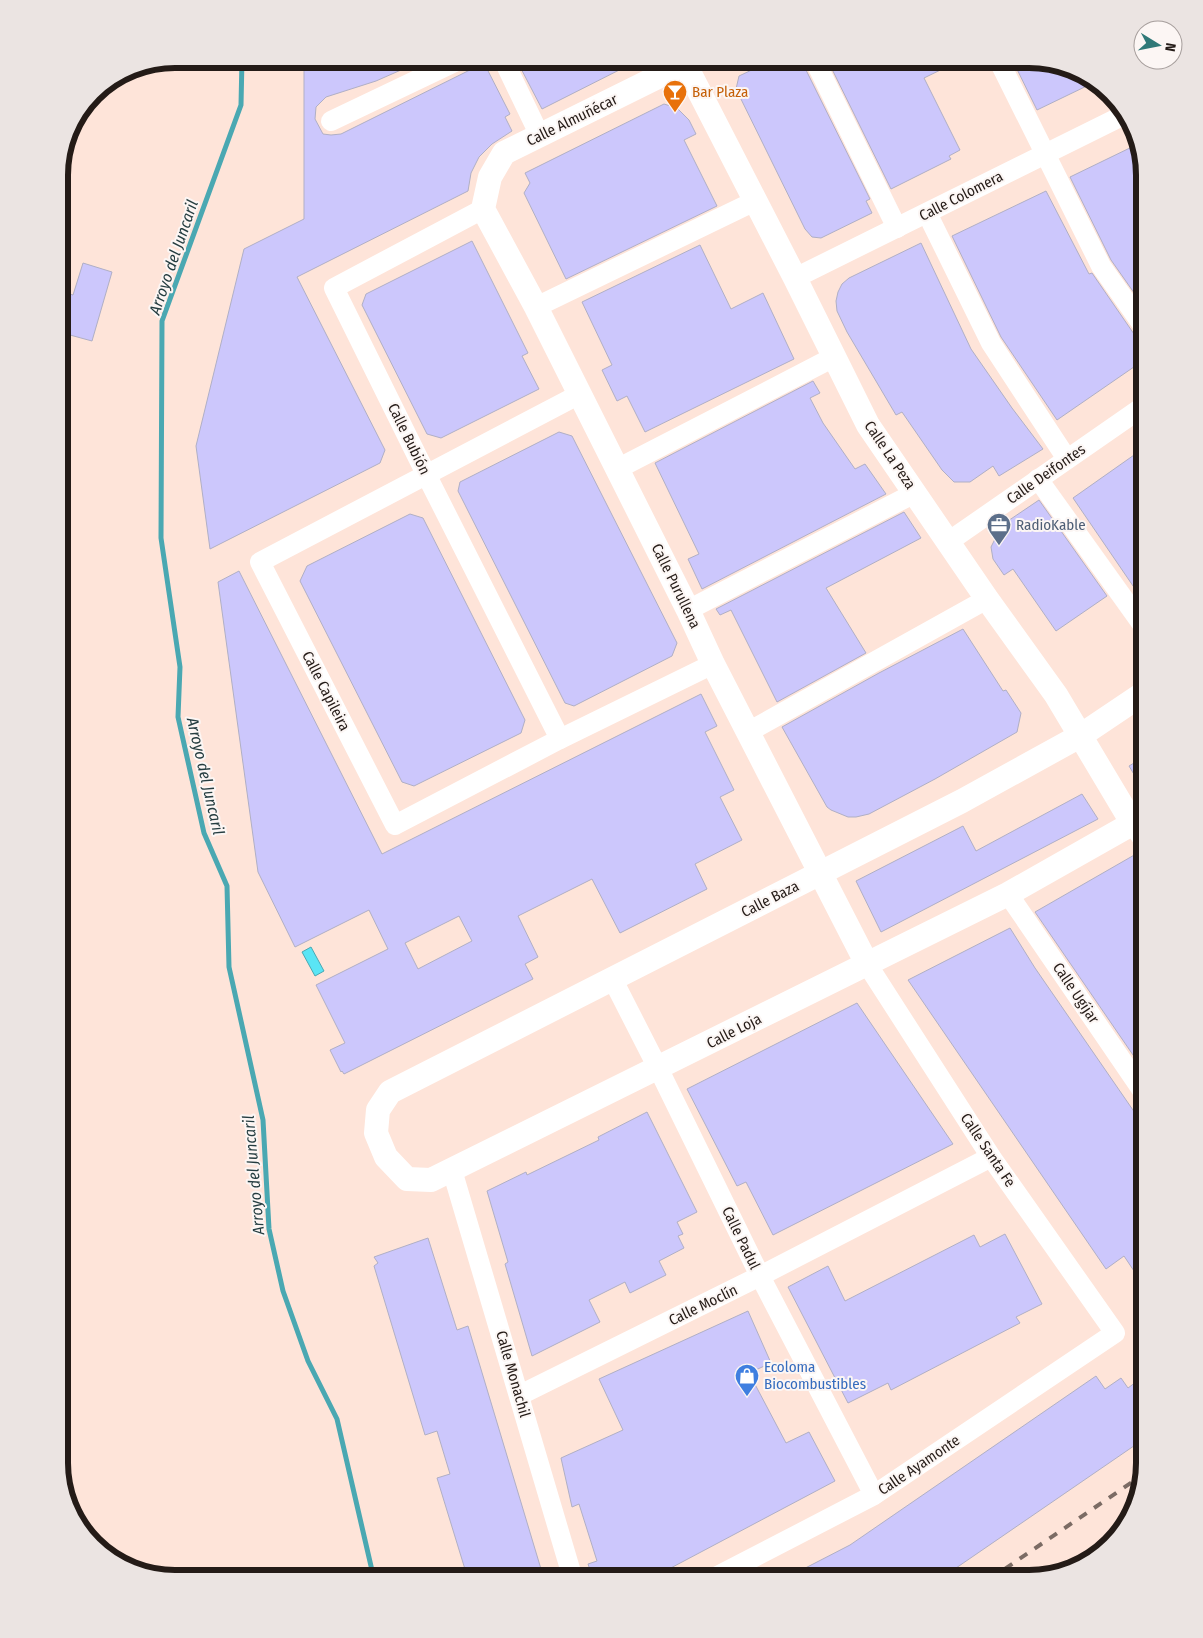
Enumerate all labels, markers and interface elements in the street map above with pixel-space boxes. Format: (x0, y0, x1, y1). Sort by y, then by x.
north arrow (1133, 20, 1183, 70)
text: N (1161, 42, 1179, 53)
bar icon: Bar Plaza (662, 79, 688, 113)
place label: Bar Plaza (692, 83, 748, 101)
street label: Calle Almuñécar (524, 90, 621, 150)
street label: Calle Colomera (916, 167, 1006, 225)
water label: Arroyo del Juncaril (145, 197, 202, 318)
street label: Calle Bubión (384, 400, 434, 478)
street label: Calle La Peza (861, 417, 919, 493)
street label: Calle Deifontes (1003, 440, 1089, 508)
office icon: RadioKable (986, 512, 1012, 546)
place label: RadioKable (1016, 516, 1086, 534)
street label: Calle Purullena (648, 541, 704, 631)
street label: Calle Capileira (298, 648, 354, 734)
water label: Arroyo del Juncaril (183, 715, 228, 837)
street label: Calle Baza (738, 877, 802, 921)
street label: Calle Ugíjar (1049, 959, 1103, 1028)
street label: Calle Loja (704, 1010, 764, 1052)
street label: Calle Santa Fe (957, 1110, 1019, 1190)
water label: Arroyo del Juncaril (239, 1114, 268, 1237)
street label: Calle Padul (718, 1204, 764, 1272)
street label: Calle Moclín (666, 1281, 740, 1329)
street label: Calle Monachil (492, 1329, 534, 1419)
place label: Ecoloma Biocombustibles (764, 1358, 866, 1393)
shop icon: Ecoloma Biocombustibles (734, 1363, 760, 1397)
street label: Calle Ayamonte (875, 1431, 963, 1499)

